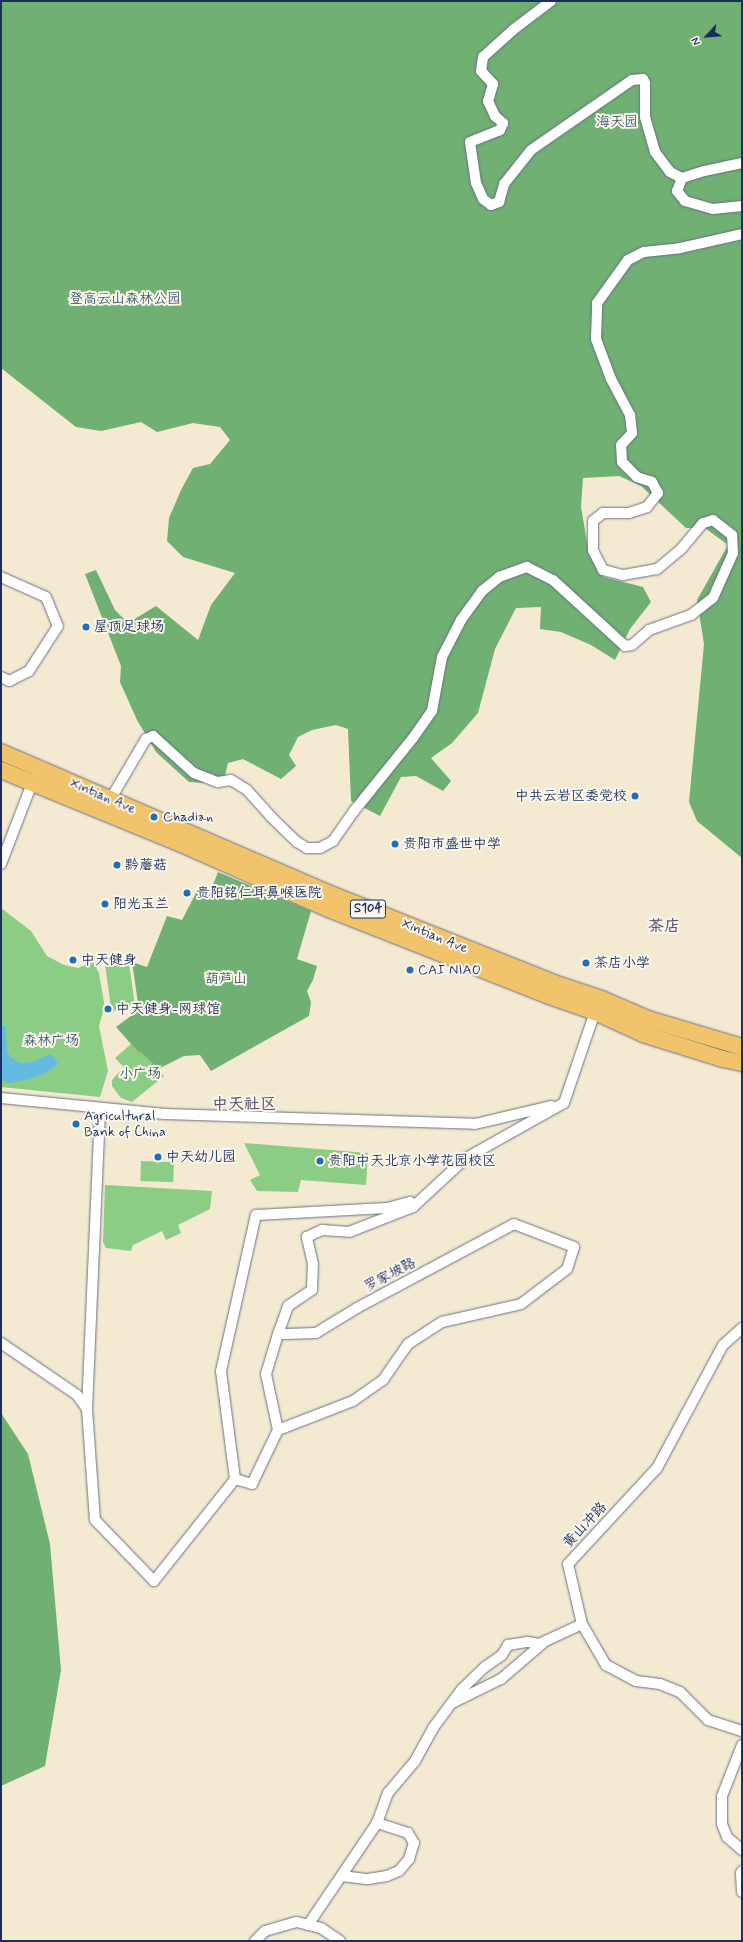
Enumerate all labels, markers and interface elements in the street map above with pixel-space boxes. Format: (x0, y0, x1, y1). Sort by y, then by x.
north arrow (687, 16, 727, 56)
text: N (688, 35, 704, 48)
park label: 海天园 (596, 114, 638, 130)
park label: 登高云山森林公园 (69, 291, 181, 307)
place label: 屋顶足球场 (94, 619, 164, 635)
marker: 屋顶足球场 (81, 622, 91, 632)
street label: Xintian Ave (68, 775, 138, 817)
place label: 中共云岩区委党校 (515, 788, 627, 804)
marker: 中共云岩区委党校 (630, 791, 640, 801)
place label: Chadian (163, 809, 213, 825)
marker: Chadian (148, 811, 160, 823)
place label: 贵阳市盛世中学 (403, 836, 501, 852)
marker: 贵阳市盛世中学 (390, 839, 400, 849)
place label: 黔蘑菇 (125, 857, 167, 873)
marker: 黔蘑菇 (112, 860, 122, 870)
place label: 贵阳铭仁耳鼻喉医院 (196, 885, 322, 901)
marker: 贵阳铭仁耳鼻喉医院 (181, 887, 193, 899)
place label: 阳光玉兰 (113, 896, 169, 912)
road number: S104 (349, 898, 387, 920)
marker: 阳光玉兰 (100, 899, 110, 909)
street label: Xintian Ave (400, 915, 470, 957)
district label: 茶店 (648, 917, 680, 937)
place label: 中天健身 (81, 952, 137, 968)
marker: 中天健身 (68, 955, 78, 965)
place label: 茶店小学 (594, 955, 650, 971)
marker: 茶店小学 (581, 958, 591, 968)
place label: CAI NIAO (418, 962, 483, 978)
marker: CAI NIAO (405, 965, 415, 975)
park label: 葫芦山 (205, 971, 247, 987)
place label: 中天健身-网球馆 (116, 1001, 220, 1017)
marker: 中天健身-网球馆 (103, 1004, 113, 1014)
park label: 森林广场 (23, 1033, 79, 1049)
park label: 小广场 (119, 1066, 161, 1082)
district label: 中天社区 (212, 1095, 276, 1115)
place label: Agricultural Bank of China (84, 1108, 172, 1140)
marker: Agricultural Bank of China (71, 1119, 81, 1129)
place label: 中天幼儿园 (166, 1149, 236, 1165)
marker: 中天幼儿园 (153, 1152, 163, 1162)
place label: 贵阳中天北京小学花园校区 (328, 1153, 496, 1169)
marker: 贵阳中天北京小学花园校区 (315, 1156, 325, 1166)
street label: 罗家坡路 (361, 1254, 419, 1296)
street label: 黄山冲路 (560, 1499, 610, 1551)

